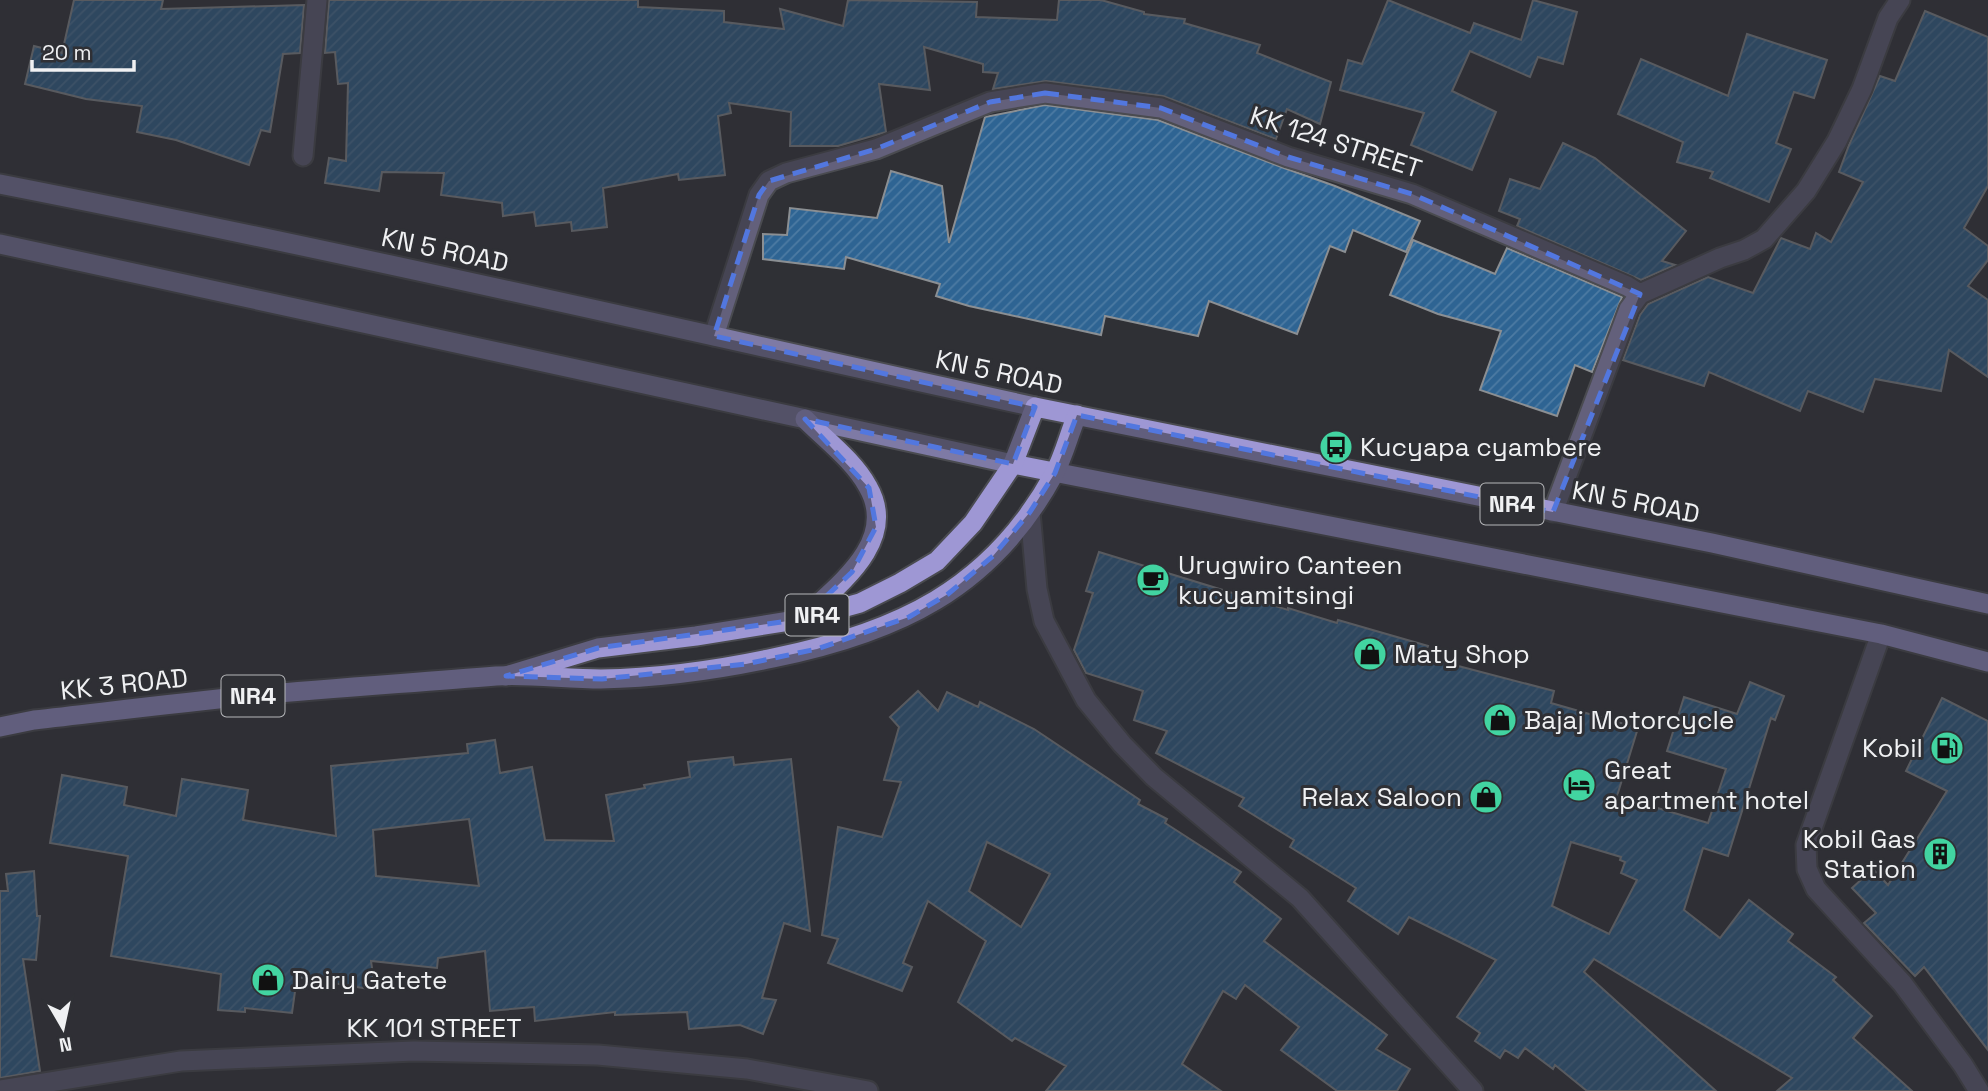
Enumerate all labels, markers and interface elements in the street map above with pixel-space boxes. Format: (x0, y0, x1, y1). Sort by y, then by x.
scale bar (32, 28, 133, 72)
text: 20 m (42, 39, 92, 66)
street label: KK 124 STREET (1246, 98, 1426, 186)
street label: KN 5 ROAD (378, 220, 512, 280)
street label: KN 5 ROAD (932, 342, 1066, 402)
bus stop icon: Kucyapa cyambere (1317, 428, 1355, 466)
place label: Kucyapa cyambere (1360, 430, 1602, 464)
street label: KN 5 ROAD (1569, 473, 1703, 531)
road number: NR4 (1480, 484, 1544, 524)
place label: Urugwiro Canteen kucyamitsingi (1178, 548, 1402, 612)
cafe icon: Urugwiro Canteen kucyamitsingi (1134, 561, 1172, 599)
road number: NR4 (786, 594, 848, 636)
shop icon: Maty Shop (1351, 635, 1389, 673)
place label: Maty Shop (1394, 637, 1530, 671)
street label: KK 3 ROAD (59, 660, 189, 708)
road number: NR4 (222, 676, 284, 716)
shop icon: Bajaj Motorcycle (1481, 701, 1519, 739)
place label: Bajaj Motorcycle (1524, 703, 1734, 737)
fuel station icon: Kobil (1928, 729, 1966, 767)
place label: Kobil (1862, 731, 1923, 765)
place label: Great apartment hotel (1604, 753, 1809, 817)
hotel icon: Great apartment hotel (1560, 766, 1598, 804)
shop icon: Relax Saloon (1467, 778, 1505, 816)
place label: Relax Saloon (1301, 780, 1462, 814)
place label: Kobil Gas Station (1803, 822, 1916, 886)
building icon: Kobil Gas Station (1921, 835, 1959, 873)
shop icon: Dairy Gatete (249, 961, 287, 999)
place label: Dairy Gatete (292, 963, 448, 997)
north arrow (28, 993, 98, 1063)
street label: KK 101 STREET (347, 1011, 521, 1045)
text: N (57, 1031, 74, 1058)

